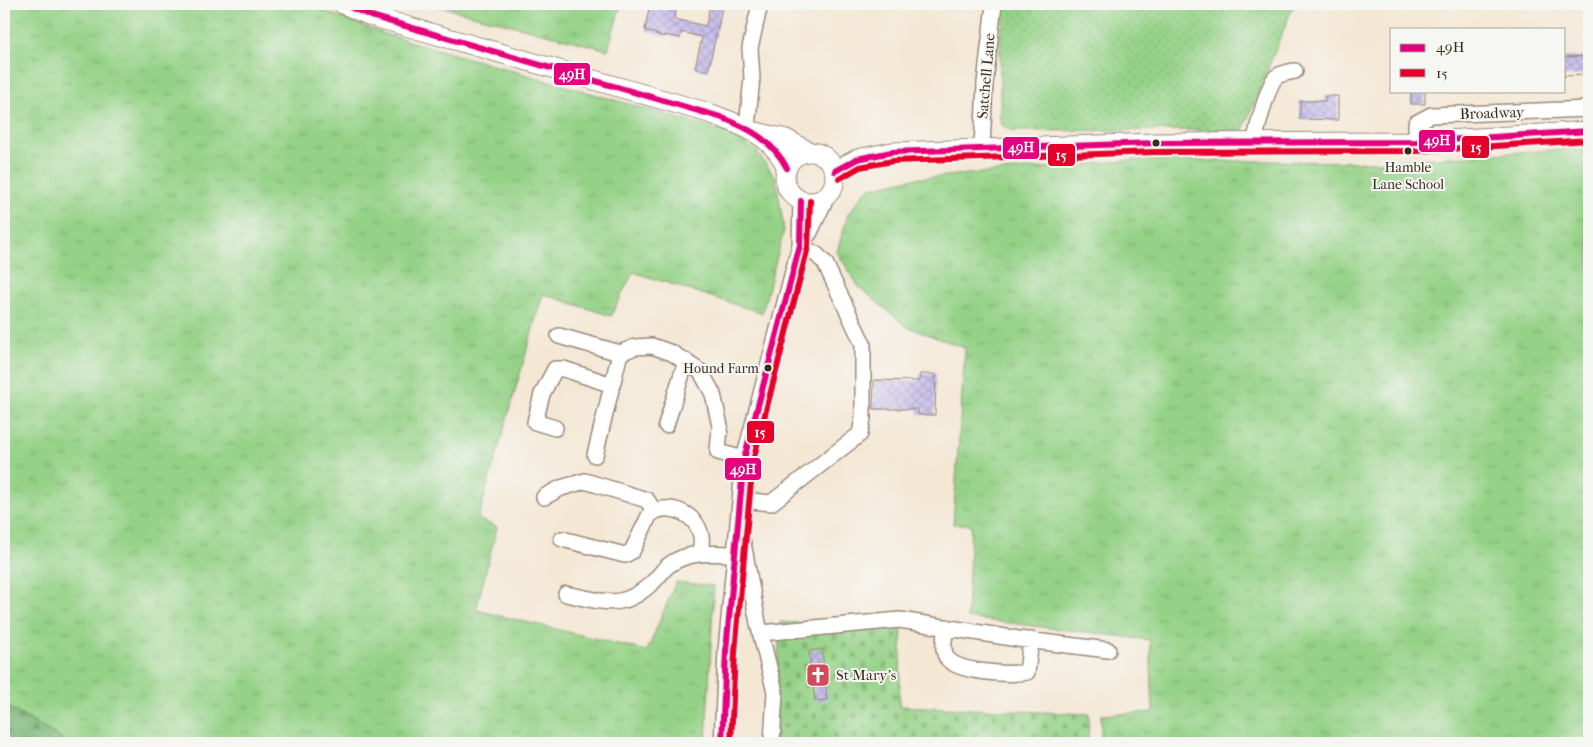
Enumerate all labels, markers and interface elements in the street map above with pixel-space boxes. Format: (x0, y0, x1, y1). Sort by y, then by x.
legend (1390, 28, 1566, 92)
street label: Satchell Lane (973, 32, 999, 120)
text: 49H (1436, 38, 1465, 56)
line badge: 49H (553, 62, 591, 86)
text: 15 (1436, 64, 1448, 82)
text: 49H (558, 66, 585, 83)
street label: Broadway (1460, 103, 1525, 123)
line badge: 49H (1418, 129, 1456, 153)
text: 49H (1423, 132, 1450, 149)
line badge: 15 (1461, 135, 1490, 159)
line badge: 49H (1002, 136, 1040, 160)
unlabelled marker (1151, 138, 1161, 148)
text: 49H (1007, 139, 1034, 156)
text: 15 (1471, 139, 1482, 156)
line badge: 15 (1047, 143, 1076, 167)
marker: Hamble Lane School (1403, 146, 1413, 156)
text: 15 (1056, 147, 1067, 164)
place label: Hamble Lane School (1372, 159, 1444, 193)
place label: Hound Farm (683, 360, 759, 377)
marker: Hound Farm (763, 363, 773, 373)
line badge: 15 (746, 420, 775, 444)
text: 15 (755, 424, 766, 441)
line badge: 49H (724, 457, 762, 481)
text: 49H (729, 461, 756, 478)
church icon: St Mary's (805, 662, 831, 688)
place label: St Mary's (836, 666, 897, 684)

